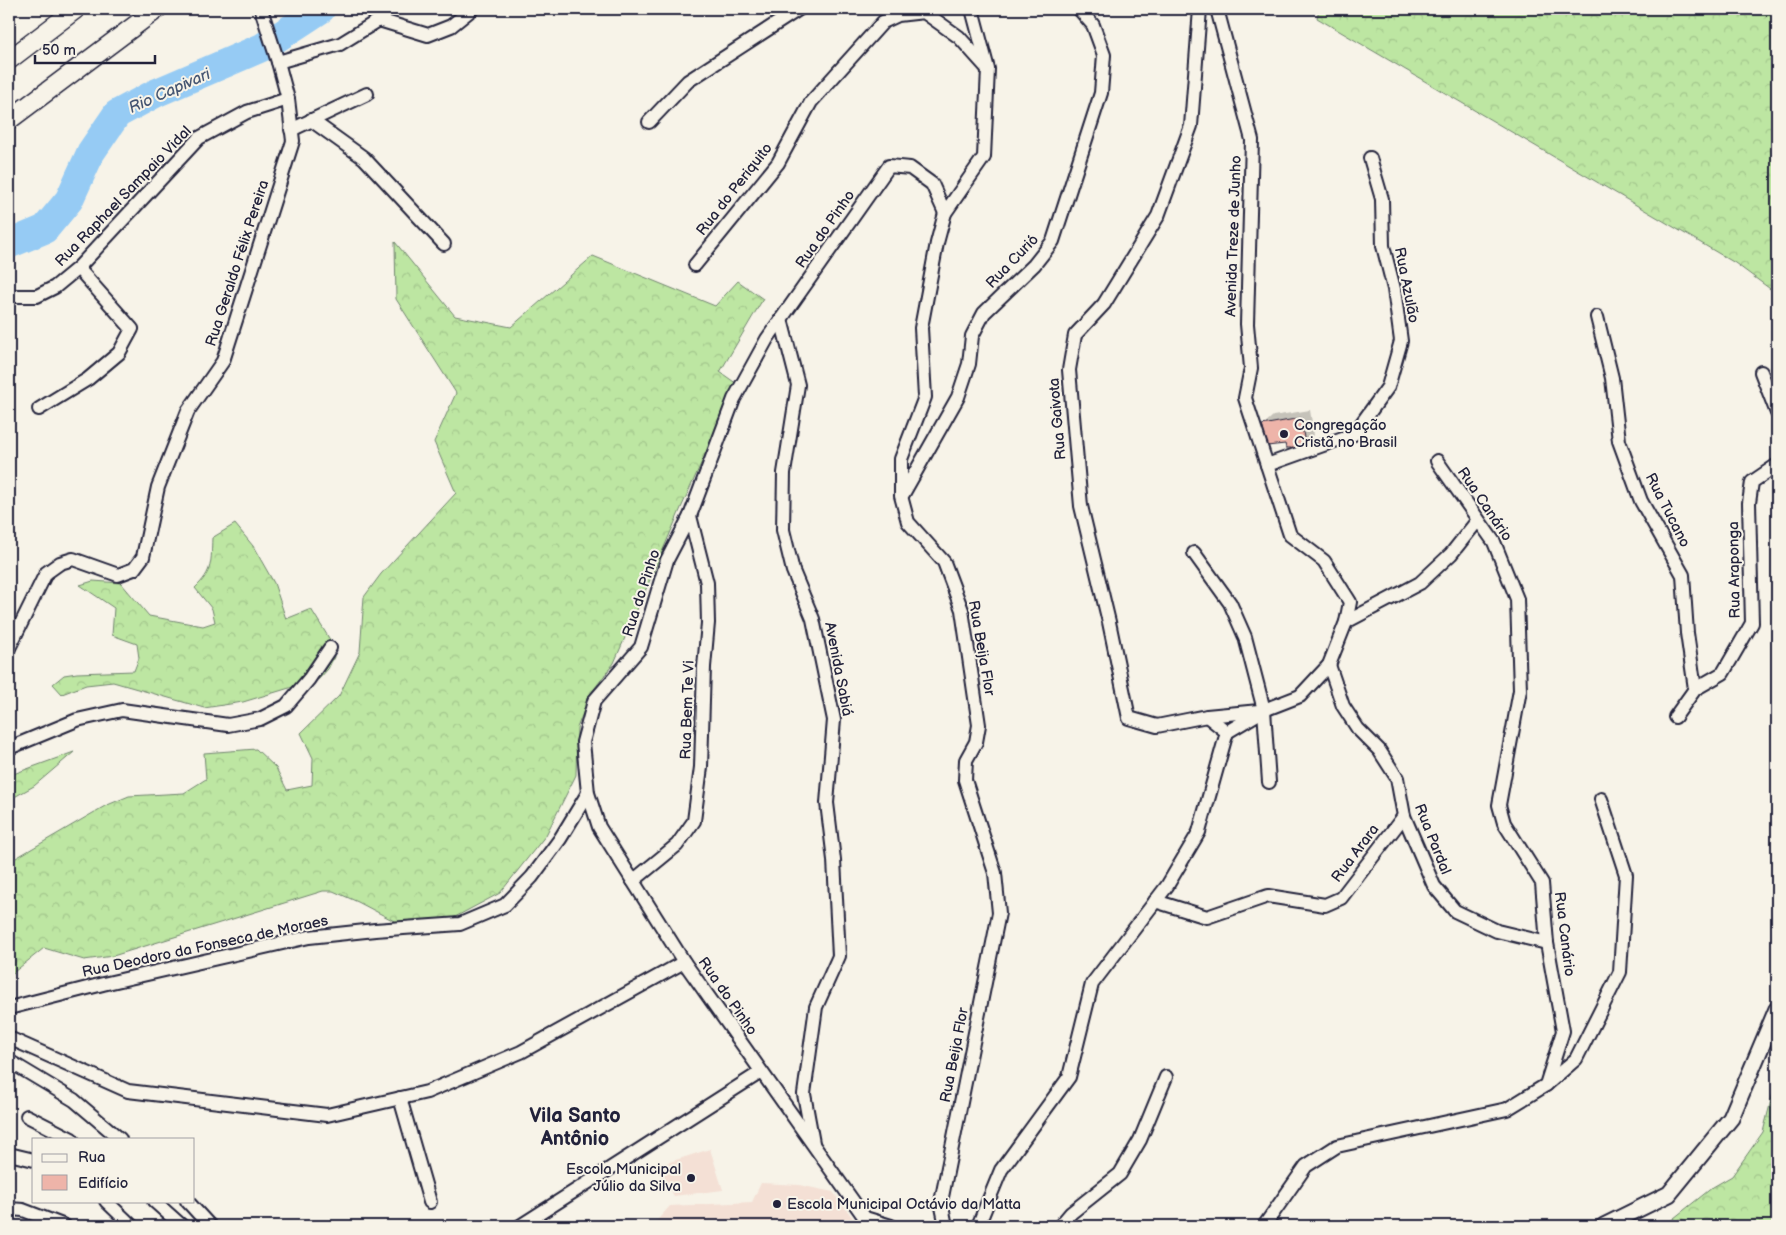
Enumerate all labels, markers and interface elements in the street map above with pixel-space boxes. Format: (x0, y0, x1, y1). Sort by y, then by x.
scale bar (35, 32, 155, 64)
text: 50 m (42, 41, 76, 60)
water label: Rio Capivari (126, 64, 215, 118)
street label: Rua Raphael Sampaio Vidal (51, 122, 196, 271)
street label: Rua do Periquito (692, 139, 777, 240)
street label: Avenida Treze de Junho (1221, 155, 1246, 317)
street label: Rua Geraldo Félix Pereira (202, 177, 273, 349)
street label: Rua do Pinho (792, 187, 859, 272)
street label: Rua Curió (982, 230, 1043, 292)
street label: Rua Azulão (1390, 246, 1423, 325)
street label: Rua Gaivota (1044, 377, 1071, 461)
place label: Congregação Cristã no Brasil (1294, 416, 1397, 452)
marker: Congregação Cristã no Brasil (1278, 428, 1290, 440)
street label: Rua Canário (1453, 464, 1516, 545)
street label: Rua Tucano (1641, 470, 1694, 551)
street label: Rua Araponga (1724, 521, 1745, 619)
street label: Rua do Pinho (618, 547, 665, 639)
street label: Rua Beija Flor (964, 599, 999, 698)
street label: Avenida Sabiá (820, 620, 857, 718)
street label: Rua Bem Te Vi (676, 660, 699, 760)
street label: Rua Pardal (1410, 801, 1455, 877)
street label: Rua Arara (1327, 820, 1383, 886)
street label: Rua Canário (1550, 891, 1579, 977)
street label: Rua Deodoro da Fonseca de Moraes (80, 911, 330, 982)
street label: Rua do Pinho (694, 954, 761, 1039)
street label: Rua Beija Flor (936, 1005, 973, 1104)
district label: Vila Santo Antônio (529, 1104, 621, 1151)
legend (32, 1138, 195, 1202)
text: Rua (78, 1148, 106, 1167)
place label: Escola Municipal Júlio da Silva (566, 1160, 681, 1196)
marker: Escola Municipal Júlio da Silva (685, 1172, 697, 1184)
text: Edifício (78, 1174, 128, 1193)
place label: Escola Municipal Octávio da Matta (787, 1195, 1021, 1214)
marker: Escola Municipal Octávio da Matta (771, 1198, 783, 1210)

